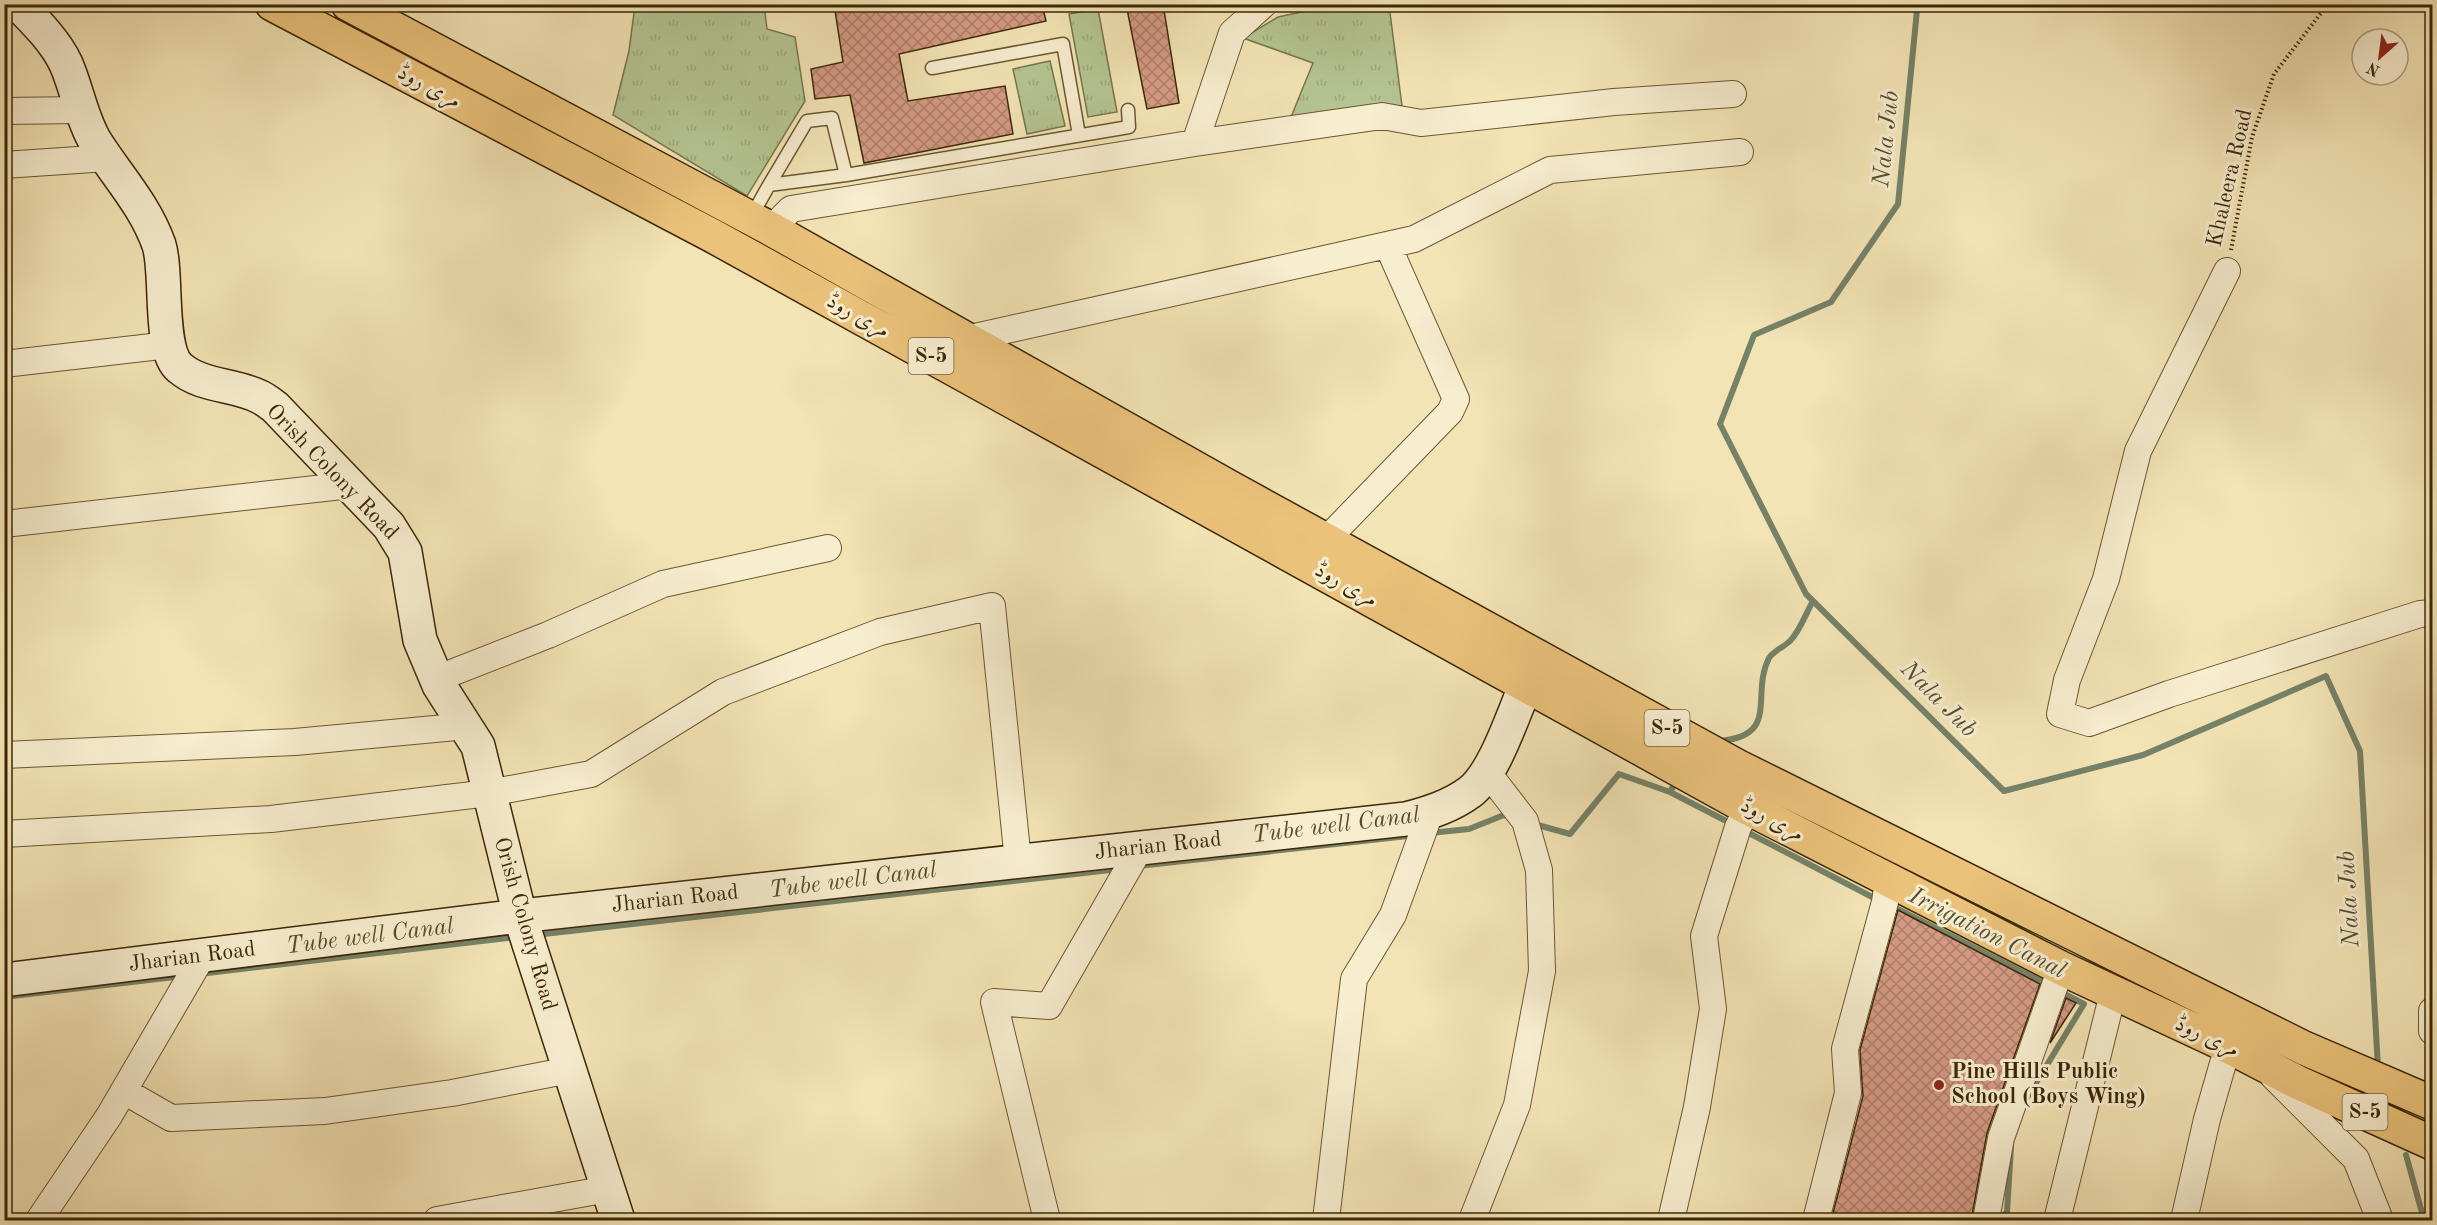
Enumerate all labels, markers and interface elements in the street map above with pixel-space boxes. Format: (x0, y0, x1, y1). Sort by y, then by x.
north arrow (2350, 27, 2410, 87)
text: N (2364, 58, 2383, 78)
street label: مری روڈ (392, 59, 465, 115)
water label: Nala Jub (1870, 90, 1904, 189)
street label: Khaleera Road (2203, 107, 2257, 249)
street label: مری روڈ (821, 288, 894, 345)
road number: S-5 (908, 338, 954, 374)
street label: Orish Colony Road (262, 400, 402, 544)
street label: مری روڈ (1309, 557, 1382, 614)
water label: Nala Jub (1895, 657, 1981, 743)
road number: S-5 (1644, 710, 1690, 746)
street label: مری روڈ (1735, 792, 1808, 848)
water label: Tube well Canal (1251, 804, 1421, 848)
street label: Jharian Road (1093, 828, 1223, 864)
street label: Orish Colony Road (490, 835, 560, 1013)
water label: Nala Jub (2335, 850, 2365, 949)
water label: Tube well Canal (768, 859, 938, 903)
street label: Jharian Road (610, 881, 740, 917)
water label: Irrigation Canal (1904, 884, 2069, 984)
water label: Tube well Canal (285, 915, 455, 959)
street label: Jharian Road (127, 938, 257, 976)
street label: مری روڈ (2170, 1011, 2244, 1064)
place label: Pine Hills Public School (Boys Wing) (1951, 1061, 2146, 1108)
marker: Pine Hills Public School (Boys Wing) (1932, 1078, 1946, 1092)
road number: S-5 (2342, 1094, 2388, 1130)

